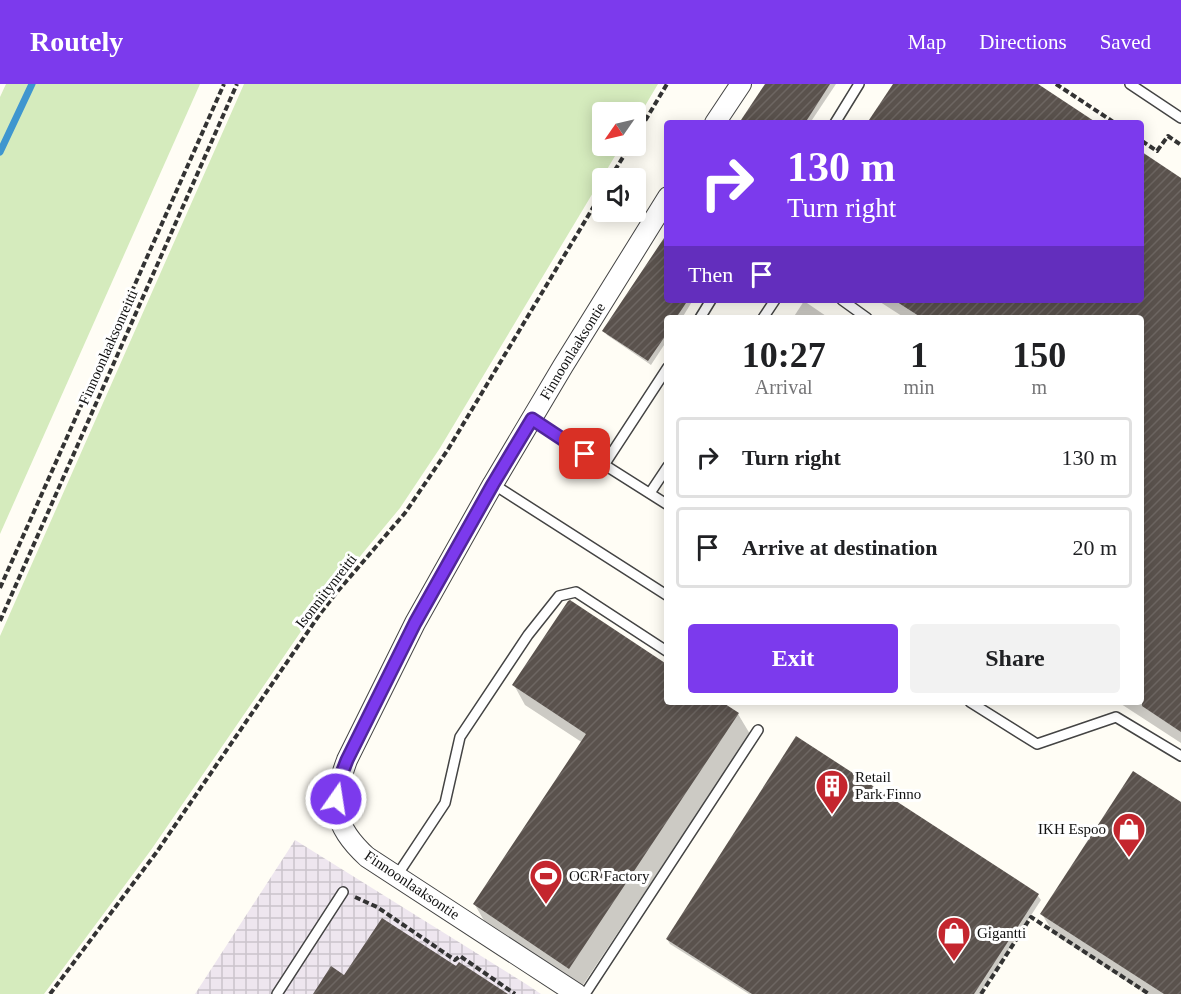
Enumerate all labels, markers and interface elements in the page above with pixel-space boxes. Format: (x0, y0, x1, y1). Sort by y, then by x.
text: Routely (30, 26, 123, 57)
text: Map (908, 30, 946, 54)
text: Directions (979, 30, 1067, 54)
text: Saved (1100, 30, 1151, 54)
north arrow (592, 102, 646, 156)
map controls (592, 102, 646, 222)
icon: right (688, 144, 766, 222)
text: 130 m (787, 144, 896, 190)
button: sound (592, 168, 646, 222)
text: Turn right (787, 193, 896, 223)
icon: arrive (745, 258, 778, 291)
text: Then (688, 262, 733, 287)
street label: Finnoonlaaksonreitti (75, 287, 141, 407)
street label: Finnoonlaaksontie (537, 299, 609, 403)
text: 10:27 (742, 335, 826, 375)
text: 1 (910, 335, 928, 375)
text: 150 (1012, 335, 1066, 375)
text: Arrival (755, 376, 813, 398)
text: min (903, 376, 935, 398)
text: m (1032, 376, 1047, 398)
pin (559, 428, 610, 479)
icon: arrive (568, 437, 601, 470)
icon: right (691, 441, 724, 474)
text: Turn right (742, 445, 841, 470)
text: 130 m (1061, 445, 1117, 470)
icon: arrive (691, 531, 724, 564)
text: Arrive at destination (742, 535, 938, 560)
text: 20 m (1072, 535, 1117, 560)
street label: Isonniitynreitti (292, 551, 360, 631)
button: Exit (688, 624, 898, 693)
button: Share (910, 624, 1120, 693)
position arrow (304, 767, 368, 831)
building icon: Retail Park Finno (814, 768, 850, 815)
place label: Retail Park Finno (855, 769, 921, 802)
shop icon: IKH Espoo (1111, 811, 1147, 858)
place label: IKH Espoo (1038, 821, 1106, 837)
street label: Finnoonlaaksontie (362, 847, 463, 923)
sports icon: OCR Factory (528, 858, 564, 905)
place label: OCR Factory (569, 868, 650, 884)
shop icon: Gigantti (936, 915, 972, 962)
place label: Gigantti (977, 925, 1026, 941)

